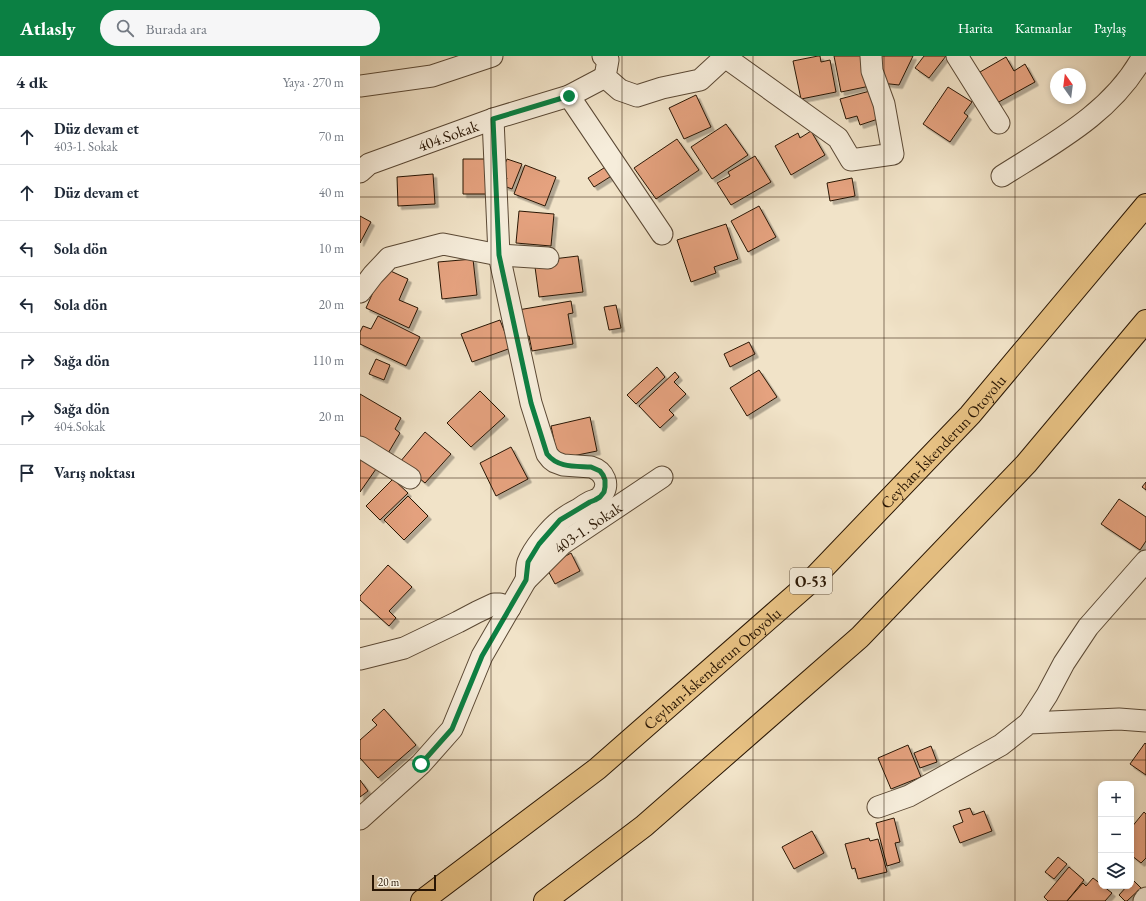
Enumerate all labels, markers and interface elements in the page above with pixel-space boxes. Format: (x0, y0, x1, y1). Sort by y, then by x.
search box (100, 10, 380, 46)
text: Atlasly (20, 16, 76, 41)
icon: search (114, 17, 136, 39)
text: Burada ara (146, 19, 207, 38)
text: Harita (958, 19, 993, 37)
text: Katmanlar (1015, 19, 1072, 37)
text: Paylaş (1094, 19, 1126, 37)
north arrow (1050, 68, 1086, 104)
text: 4 dk (16, 71, 48, 93)
text: Yaya · 270 m (283, 74, 344, 91)
route end (560, 87, 578, 105)
street label: 404.Sokak (415, 115, 482, 156)
text: Düz devam et (54, 119, 139, 138)
icon: ahead (16, 126, 38, 148)
text: 70 m (319, 128, 344, 145)
text: 403-1. Sokak (54, 138, 118, 155)
icon: ahead (16, 182, 38, 204)
text: Düz devam et (54, 183, 139, 202)
text: 40 m (319, 184, 344, 201)
icon: left (16, 238, 38, 260)
text: Sola dön (54, 239, 107, 258)
text: 10 m (319, 240, 344, 257)
icon: left (16, 294, 38, 316)
text: Sola dön (54, 295, 107, 314)
text: 20 m (319, 296, 344, 313)
icon: right (16, 350, 38, 372)
text: Sağa dön (54, 351, 110, 370)
text: 110 m (313, 352, 344, 369)
street label: Ceyhan-İskenderun Otoyolu (875, 369, 1011, 513)
text: Sağa dön (54, 399, 110, 418)
icon: right (16, 406, 38, 428)
text: 20 m (319, 408, 344, 425)
text: 404.Sokak (54, 418, 105, 435)
icon: arrive (16, 462, 38, 484)
text: Varış noktası (54, 463, 135, 482)
street label: 403-1. Sokak (548, 496, 626, 558)
road number: O-53 (790, 568, 832, 594)
street label: Ceyhan-İskenderun Otoyolu (639, 602, 785, 734)
route start (412, 755, 430, 773)
map controls (1098, 781, 1134, 889)
button: + (1098, 781, 1134, 817)
button: − (1098, 817, 1134, 853)
button: layers (1098, 853, 1134, 889)
scale bar (372, 873, 436, 892)
text: 20 m (378, 875, 399, 889)

